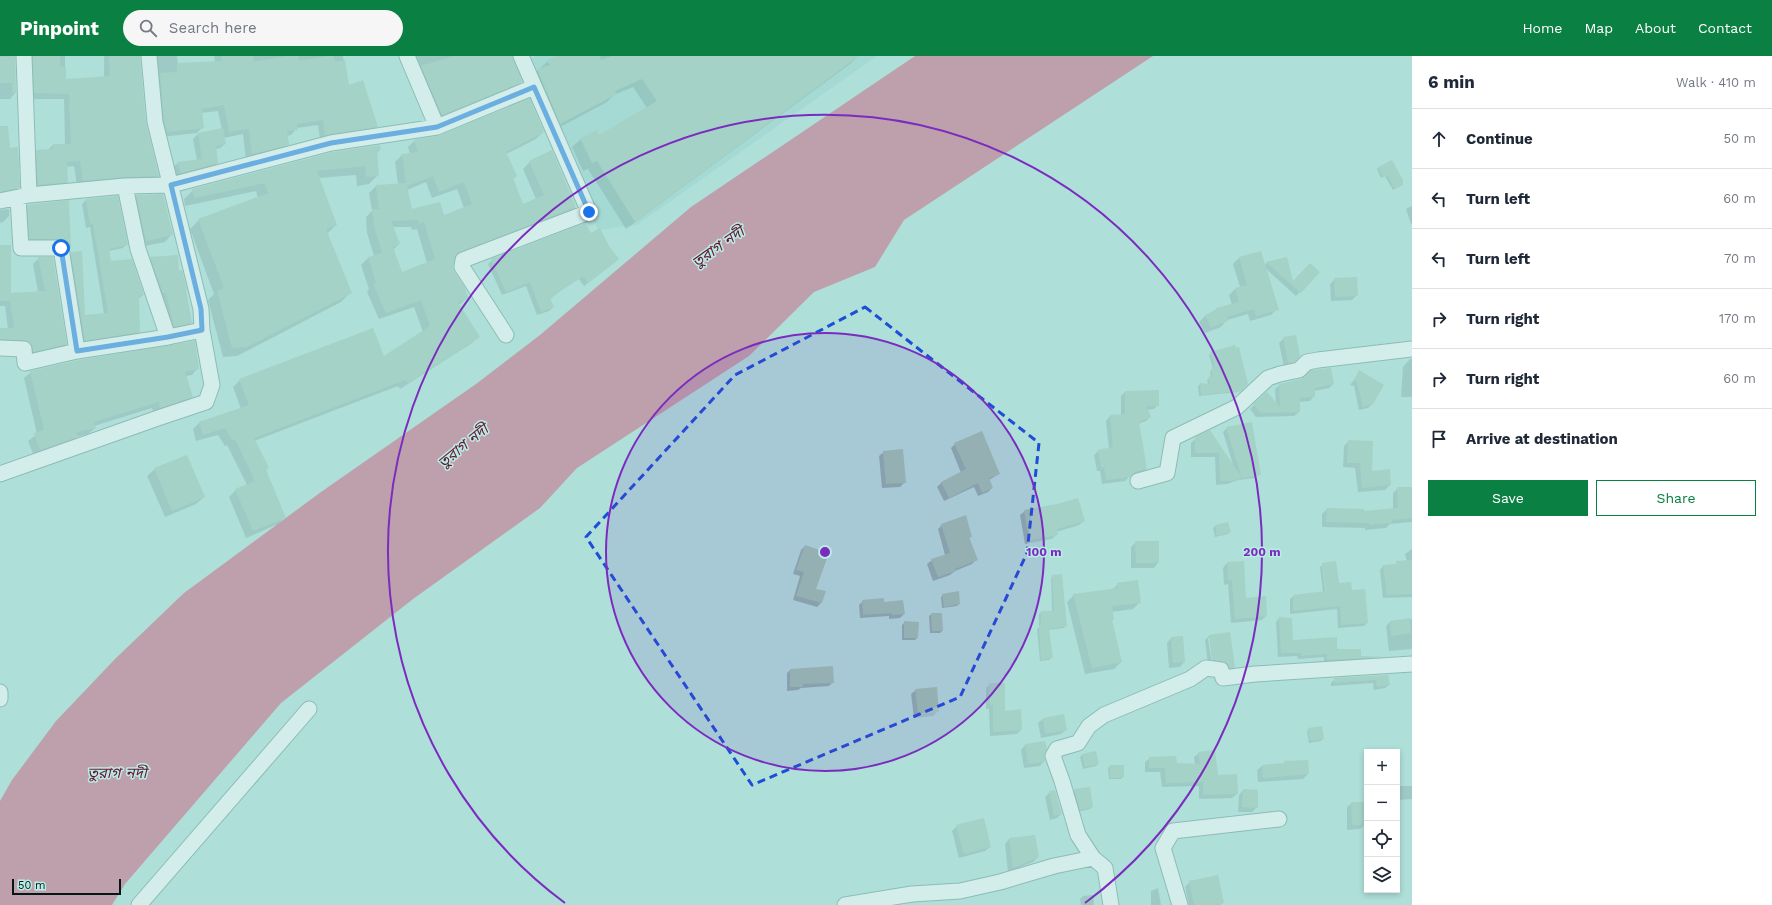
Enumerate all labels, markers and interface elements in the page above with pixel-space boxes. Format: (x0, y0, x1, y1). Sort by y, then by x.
search box (123, 10, 403, 46)
text: Pinpoint (20, 17, 99, 40)
icon: search (137, 17, 159, 39)
text: Search here (169, 19, 257, 37)
text: Home (1522, 20, 1562, 36)
text: Map (1584, 20, 1613, 36)
text: About (1635, 20, 1676, 36)
text: Contact (1698, 20, 1752, 36)
text: 6 min (1428, 72, 1475, 92)
text: Walk · 410 m (1676, 75, 1756, 90)
icon: ahead (1428, 128, 1450, 150)
text: Continue (1466, 130, 1533, 148)
text: 50 m (1724, 131, 1756, 146)
icon: left (1428, 188, 1450, 210)
text: Turn left (1466, 190, 1530, 208)
text: 60 m (1723, 191, 1756, 206)
route end (580, 203, 598, 221)
water label: তুরাগ নদী (688, 221, 750, 272)
route start (52, 239, 70, 257)
icon: left (1428, 248, 1450, 270)
text: Turn left (1466, 250, 1530, 268)
text: 70 m (1724, 251, 1756, 266)
icon: right (1428, 308, 1450, 330)
text: Turn right (1466, 310, 1539, 328)
text: 170 m (1719, 311, 1756, 326)
icon: right (1428, 368, 1450, 390)
text: Turn right (1466, 370, 1539, 388)
text: 60 m (1723, 371, 1756, 386)
water label: তুরাগ নদী (434, 418, 494, 472)
icon: arrive (1428, 428, 1450, 450)
text: Arrive at destination (1466, 430, 1618, 448)
button: Save (1428, 480, 1588, 516)
button: Share (1596, 480, 1756, 516)
centre of rings (818, 545, 832, 559)
text: 100 m (1026, 545, 1062, 559)
text: 200 m (1243, 545, 1281, 559)
map controls (1364, 749, 1400, 893)
button: + (1364, 749, 1400, 785)
water label: তুরাগ নদী (87, 764, 150, 782)
button: − (1364, 785, 1400, 821)
button: locate (1364, 821, 1400, 857)
button: layers (1364, 857, 1400, 893)
scale bar (12, 877, 121, 896)
text: 50 m (18, 879, 45, 892)

